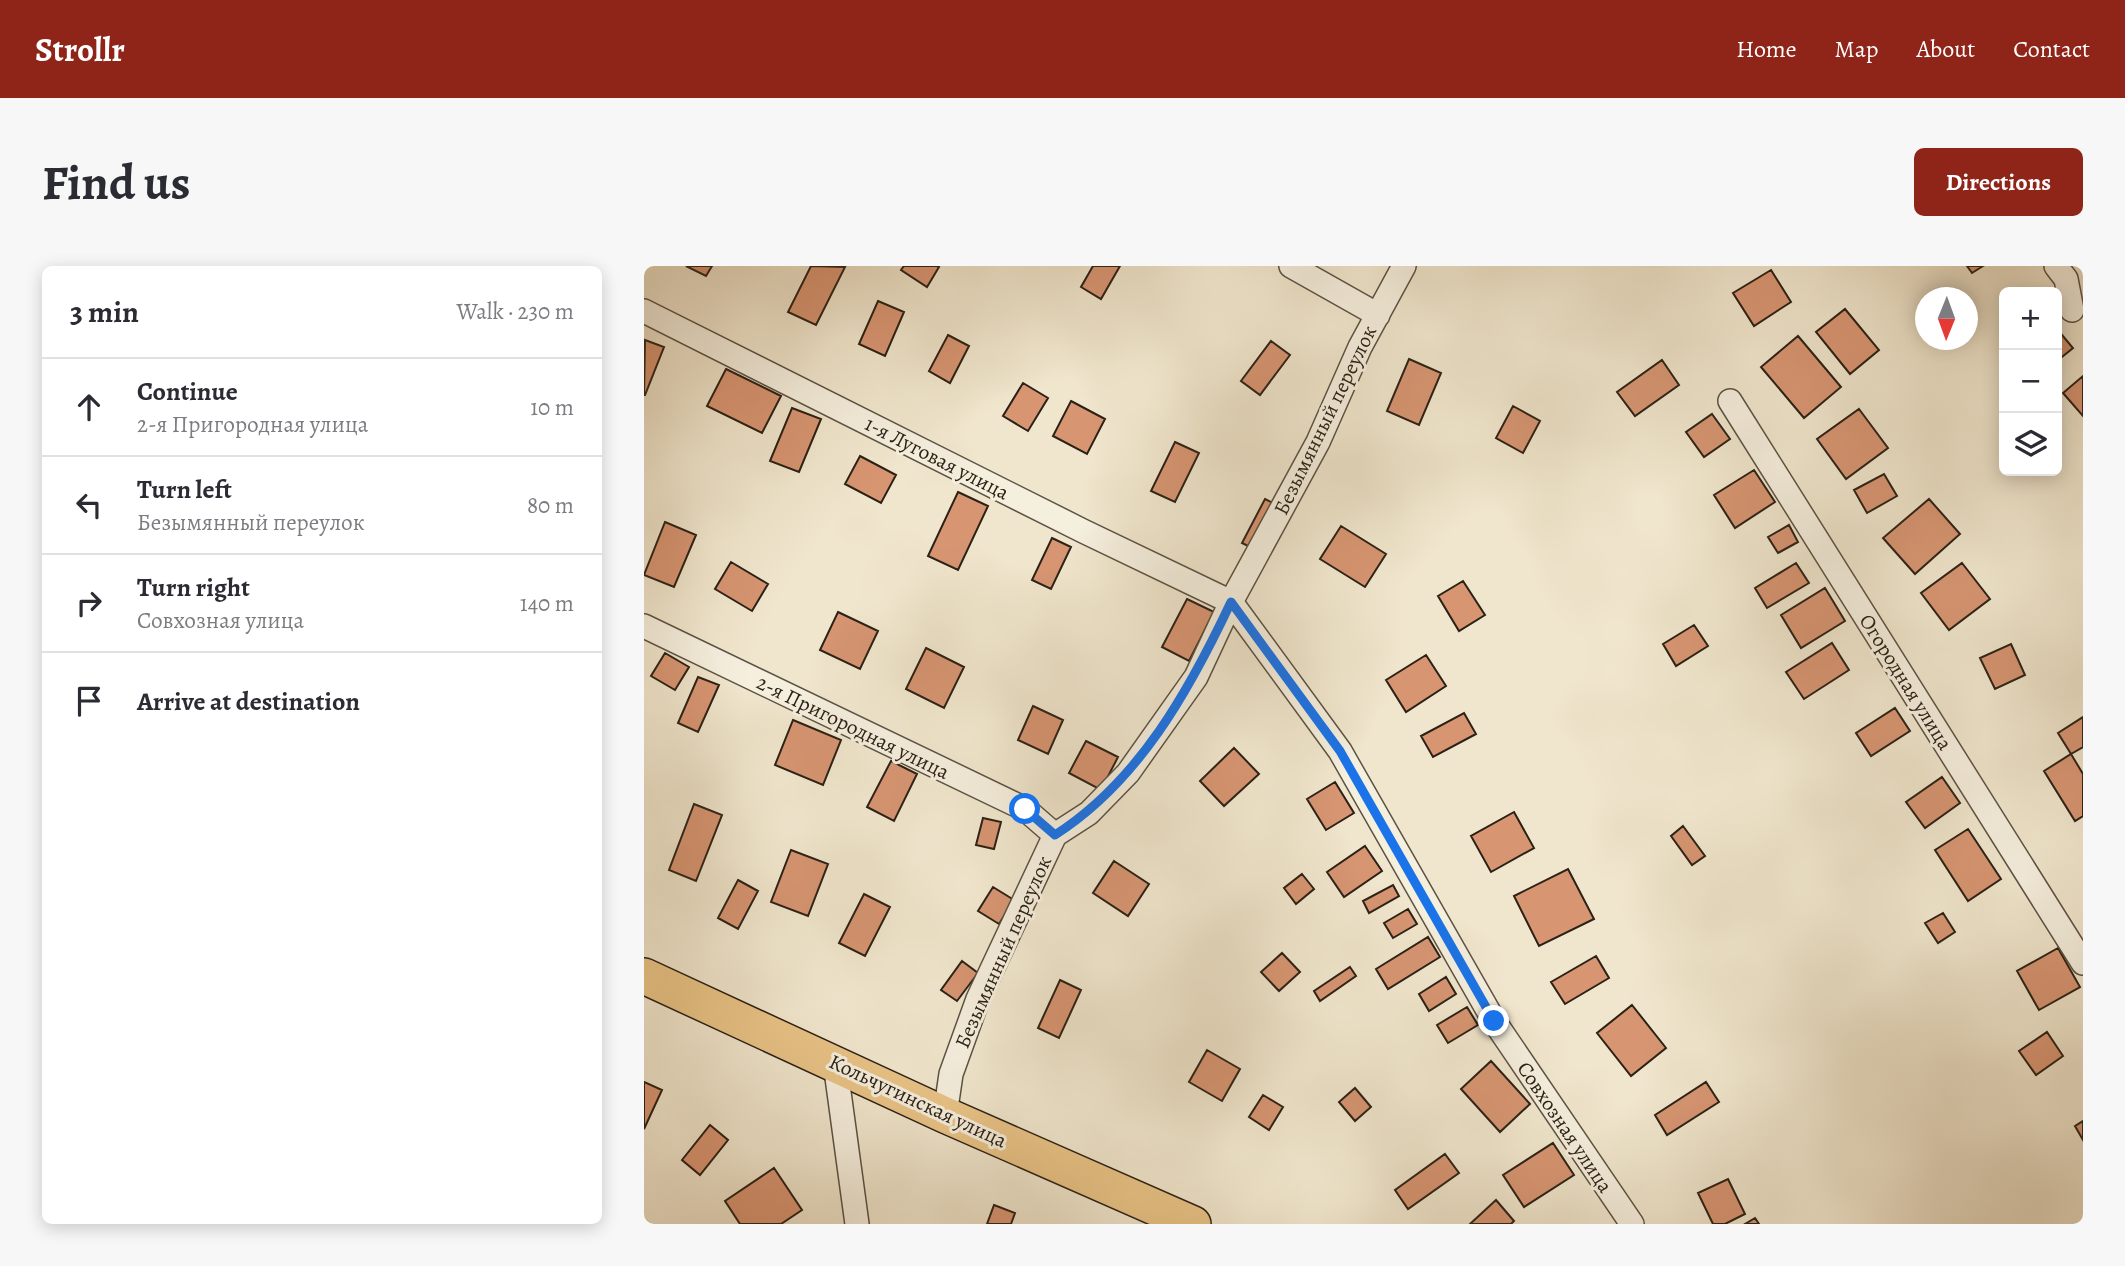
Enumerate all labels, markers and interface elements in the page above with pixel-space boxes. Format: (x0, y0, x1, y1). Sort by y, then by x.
text: Strollr (35, 27, 125, 72)
text: Home (1736, 33, 1797, 65)
text: Map (1835, 33, 1879, 65)
text: About (1917, 33, 1975, 65)
text: Contact (2013, 33, 2090, 65)
button: Directions (1914, 148, 2083, 216)
text: Find us (42, 149, 190, 216)
north arrow (1915, 287, 1978, 350)
map controls (1999, 287, 2062, 476)
button: + (1999, 287, 2062, 350)
text: 3 min (70, 292, 139, 332)
text: Walk · 230 m (457, 296, 574, 327)
street label: Безымянный переулок (1267, 320, 1383, 520)
button: − (1999, 350, 2062, 413)
text: Continue (137, 374, 238, 409)
icon: ahead (70, 388, 108, 426)
text: 10 m (530, 392, 574, 423)
text: 2-я Пригородная улица (137, 409, 368, 440)
street label: 1-я Луговая улица (860, 410, 1014, 507)
button: layers (1999, 413, 2062, 476)
text: Turn left (137, 472, 232, 507)
icon: left (70, 486, 108, 524)
text: 80 m (527, 490, 574, 521)
text: Безымянный переулок (137, 507, 365, 538)
text: Turn right (137, 570, 250, 605)
icon: right (70, 584, 108, 622)
text: 140 m (520, 588, 574, 619)
text: Совхозная улица (137, 605, 304, 636)
street label: Огородная улица (1853, 609, 1959, 756)
street label: 2-я Пригородная улица (752, 668, 954, 786)
icon: arrive (70, 682, 108, 720)
text: Arrive at destination (137, 684, 360, 719)
route start (1009, 793, 1040, 824)
street label: Безымянный переулок (948, 851, 1058, 1053)
route end (1478, 1005, 1509, 1036)
street label: Кольчугинская улица (825, 1048, 1012, 1155)
street label: Совхозная улица (1511, 1056, 1619, 1198)

